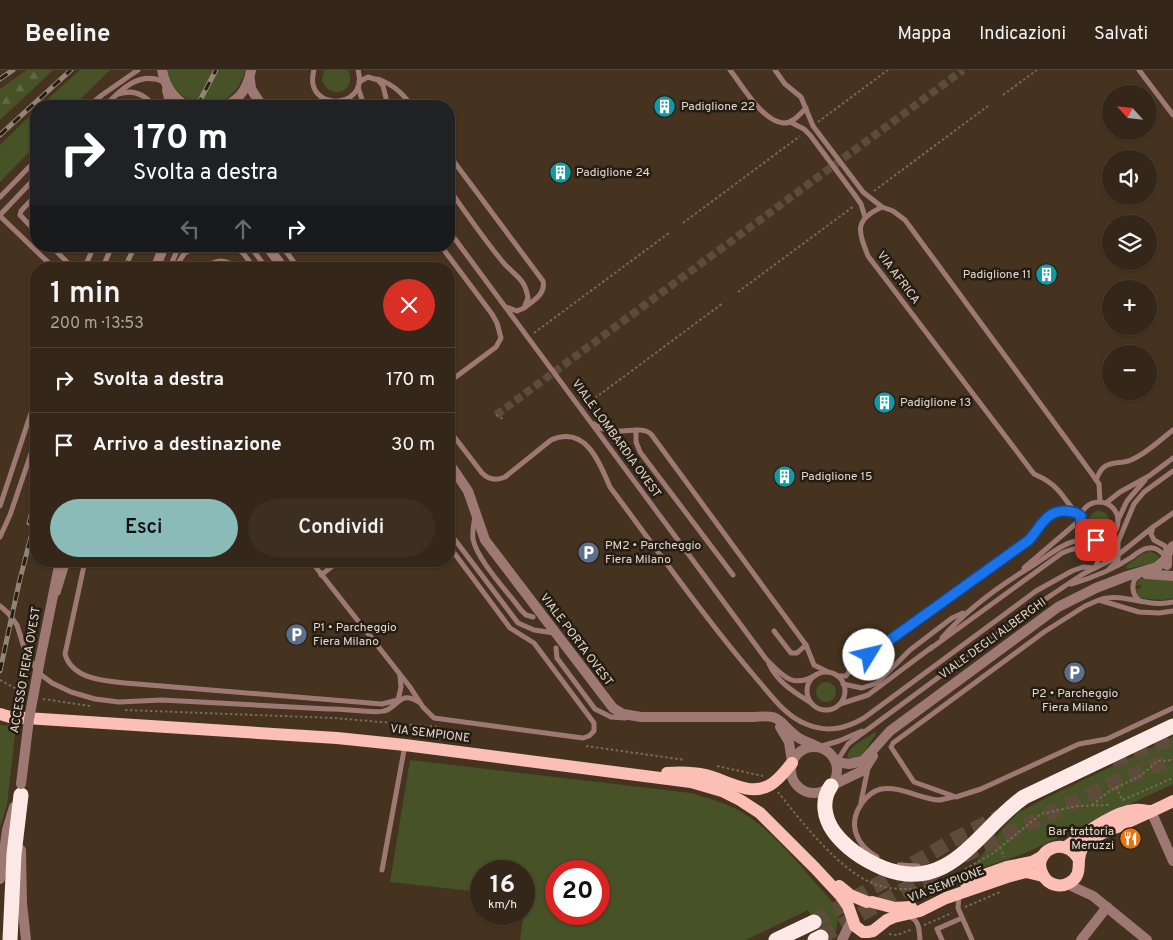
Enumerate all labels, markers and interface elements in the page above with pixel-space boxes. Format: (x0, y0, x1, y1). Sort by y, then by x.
text: Beeline (25, 20, 110, 50)
text: Mappa (898, 23, 951, 46)
text: Indicazioni (979, 23, 1066, 46)
text: Salvati (1094, 23, 1148, 46)
north arrow (1102, 85, 1158, 140)
map controls (1102, 85, 1157, 400)
building icon: Padiglione 22 (653, 95, 677, 119)
place label: Padiglione 22 (681, 99, 755, 115)
text: 170 m (133, 117, 228, 161)
icon: right (50, 120, 115, 185)
button: sound (1102, 150, 1157, 205)
text: Svolta a destra (133, 160, 278, 187)
building icon: Padiglione 24 (548, 161, 572, 185)
place label: Padiglione 24 (576, 165, 650, 181)
icon: left (176, 215, 204, 243)
icon: ahead (229, 215, 257, 243)
icon: right (282, 215, 310, 243)
button: layers (1102, 215, 1157, 270)
street label: VIA AFRICA (873, 248, 923, 308)
building icon: Padiglione 11 (1035, 263, 1059, 287)
place label: Padiglione 11 (963, 267, 1031, 283)
text: 1 min (50, 276, 121, 313)
button: close (383, 279, 435, 331)
button: + (1102, 280, 1157, 335)
text: 200 m · 13:53 (50, 314, 144, 334)
button: − (1102, 345, 1157, 400)
icon: right (50, 366, 78, 394)
text: Svolta a destra (93, 368, 224, 392)
text: 170 m (386, 368, 435, 392)
street label: VIALE LOMBARDIA OVEST (568, 377, 664, 501)
building icon: Padiglione 13 (872, 391, 896, 415)
place label: Padiglione 13 (900, 395, 971, 411)
icon: arrive (50, 431, 78, 459)
text: Arrivo a destinazione (93, 433, 282, 457)
text: 30 m (391, 433, 435, 457)
building icon: Padiglione 15 (773, 465, 797, 489)
place label: Padiglione 15 (801, 469, 872, 485)
button: Esci (50, 499, 238, 557)
button: Condividi (248, 499, 435, 557)
pin (1075, 519, 1117, 561)
icon: arrive (1082, 526, 1110, 554)
place label: PM2 • Parcheggio Fiera Milano (605, 538, 701, 568)
parking icon: PM2 • Parcheggio Fiera Milano (577, 541, 601, 565)
street label: VIALE PORTA OVEST (536, 590, 616, 690)
street label: VIALE DEGLI ALBERGHI (936, 595, 1050, 683)
street label: ACCESSO FIERA OVEST (7, 606, 45, 734)
place label: P1 • Parcheggio Fiera Milano (313, 620, 397, 650)
parking icon: P1 • Parcheggio Fiera Milano (285, 623, 309, 647)
position arrow (842, 628, 894, 680)
parking icon: P2 • Parcheggio Fiera Milano (1063, 661, 1087, 685)
place label: P2 • Parcheggio Fiera Milano (1032, 686, 1119, 716)
street label: VIA SEMPIONE (389, 721, 471, 747)
place label: Bar trattoria Meruzzi (1048, 824, 1114, 854)
restaurant icon: Bar trattoria Meruzzi (1118, 827, 1142, 851)
speed limit sign: 20 (545, 860, 610, 925)
street label: VIA SEMPIONE (906, 863, 986, 907)
text: 16 (490, 870, 515, 902)
text: km/h (488, 897, 517, 913)

